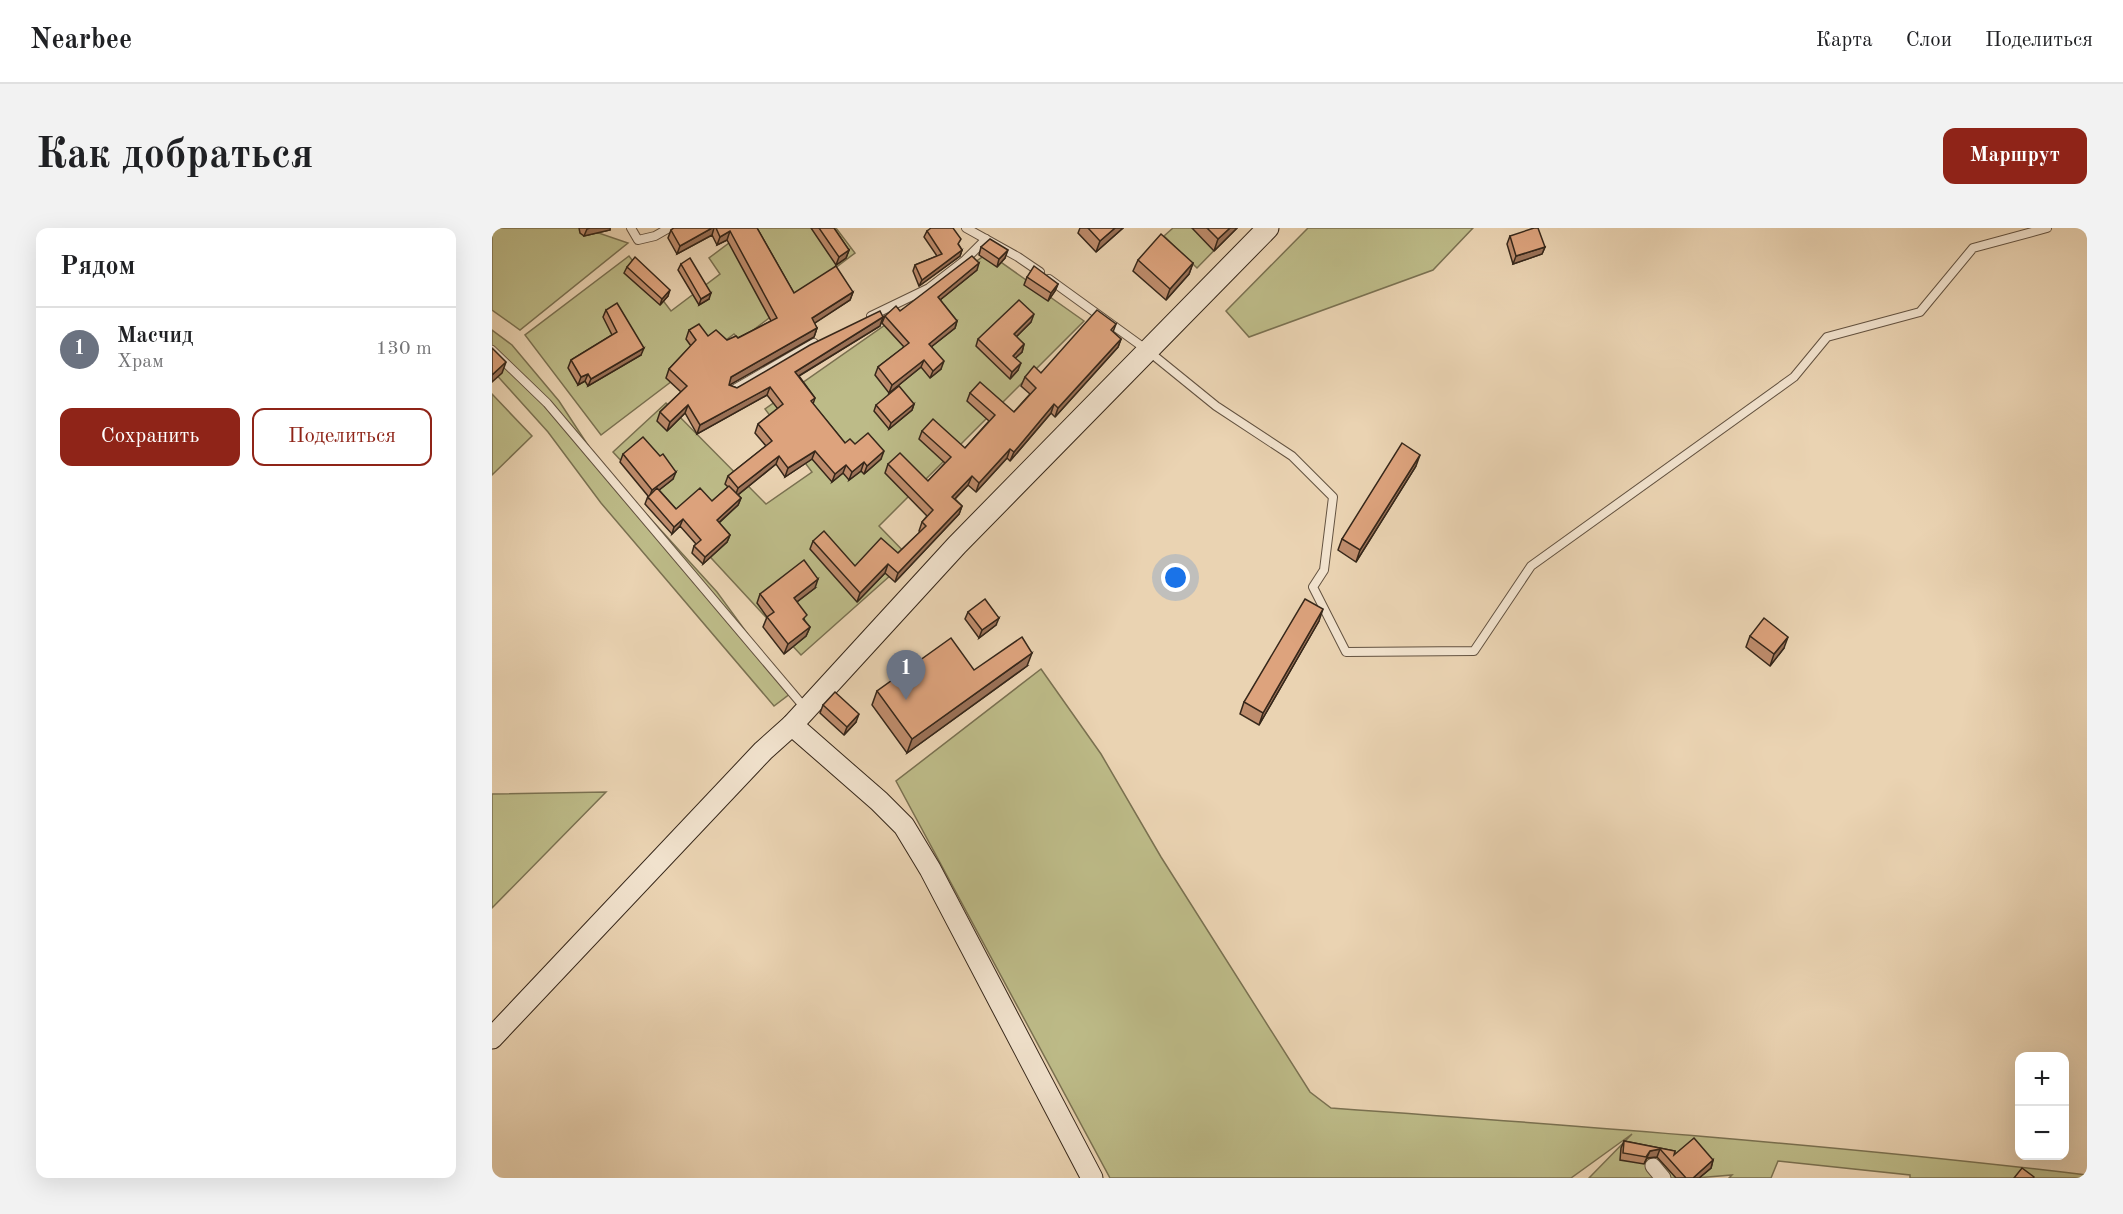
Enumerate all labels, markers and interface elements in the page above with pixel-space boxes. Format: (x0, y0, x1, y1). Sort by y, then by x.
text: Nearbee (30, 27, 132, 55)
text: Карта (1816, 30, 1873, 51)
text: Слои (1906, 30, 1952, 51)
text: Поделиться (1985, 30, 2093, 51)
button: Маршрут (1943, 128, 2087, 184)
text: Как добраться (36, 135, 313, 177)
text: Рядом (60, 254, 135, 280)
text: Масчид (117, 325, 194, 347)
text: 1 (74, 339, 85, 359)
text: 130 m (376, 339, 432, 359)
text: Храм (117, 352, 164, 372)
button: Сохранить (60, 408, 240, 466)
button: Поделиться (252, 408, 432, 466)
your location (1161, 563, 1190, 592)
pin: 1 (886, 650, 926, 700)
map controls (2015, 1052, 2069, 1160)
button: + (2015, 1052, 2069, 1106)
button: − (2015, 1106, 2069, 1160)

